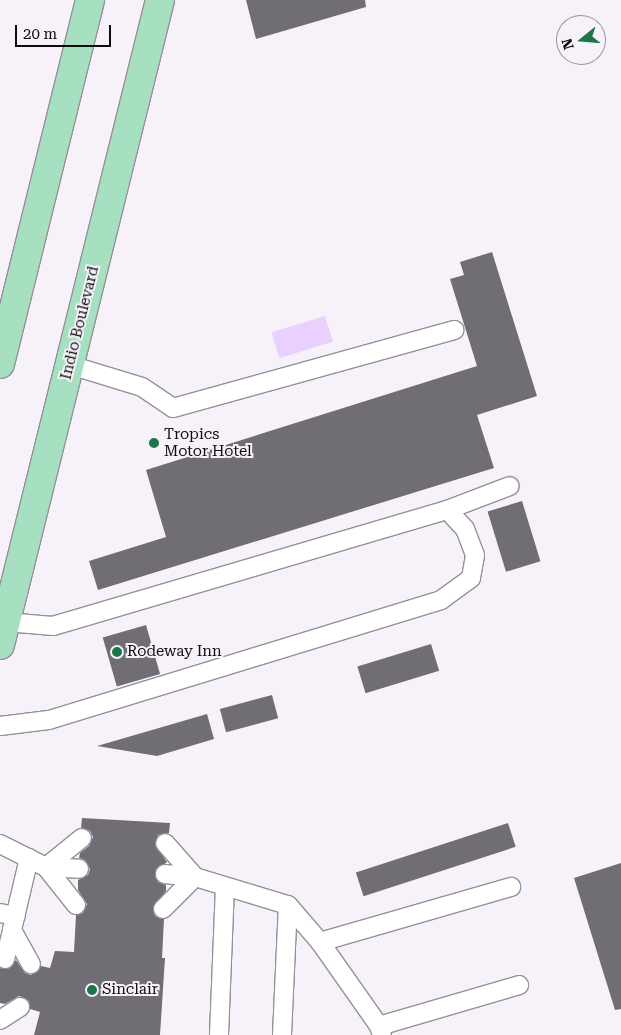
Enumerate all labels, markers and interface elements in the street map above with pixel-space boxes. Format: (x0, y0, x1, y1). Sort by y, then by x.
scale bar (18, 15, 114, 47)
north arrow (556, 15, 606, 65)
text: 20 m (23, 25, 57, 43)
text: N (558, 37, 577, 52)
street label: Indio Boulevard (57, 264, 103, 382)
place label: Tropics Motor Hotel (164, 425, 252, 460)
marker: Tropics Motor Hotel (148, 437, 160, 449)
place label: Rodeway Inn (127, 643, 222, 661)
marker: Rodeway Inn (111, 646, 123, 658)
place label: Sinclair (102, 981, 158, 999)
marker: Sinclair (86, 984, 98, 996)

